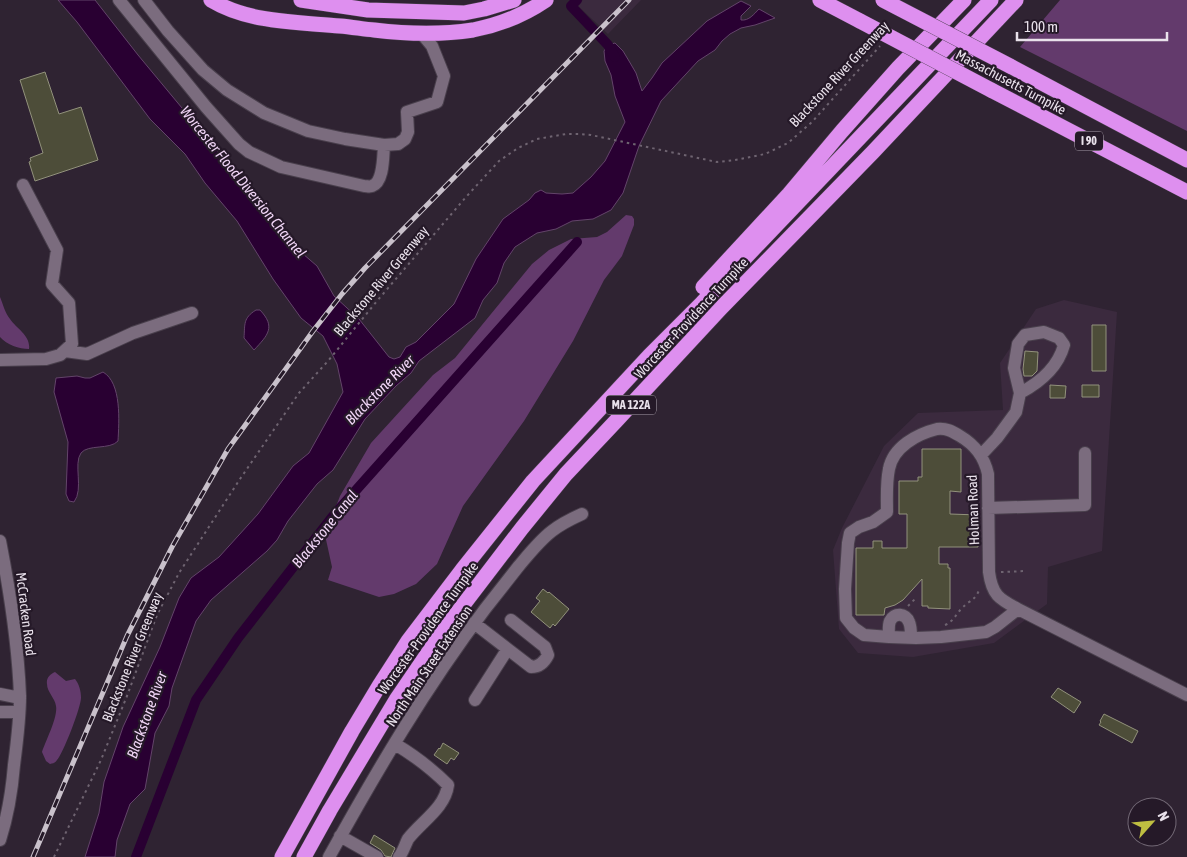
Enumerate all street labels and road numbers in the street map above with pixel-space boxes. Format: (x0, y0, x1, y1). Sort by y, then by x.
street label: Blackstone River Greenway (786, 18, 892, 130)
street label: Massachusetts Turnpike (953, 46, 1069, 118)
road number: I 90 (1075, 132, 1103, 150)
street label: Blackstone River Greenway (330, 223, 432, 339)
street label: Worcester-Providence Turnpike (631, 254, 751, 382)
road number: MA 122A (606, 396, 656, 414)
street label: Holman Road (964, 475, 982, 545)
street label: Worcester-Providence Turnpike (375, 559, 481, 697)
street label: McCracken Road (13, 571, 39, 657)
street label: Blackstone River Greenway (98, 590, 166, 724)
street label: North Main Street Extension (383, 603, 475, 729)

